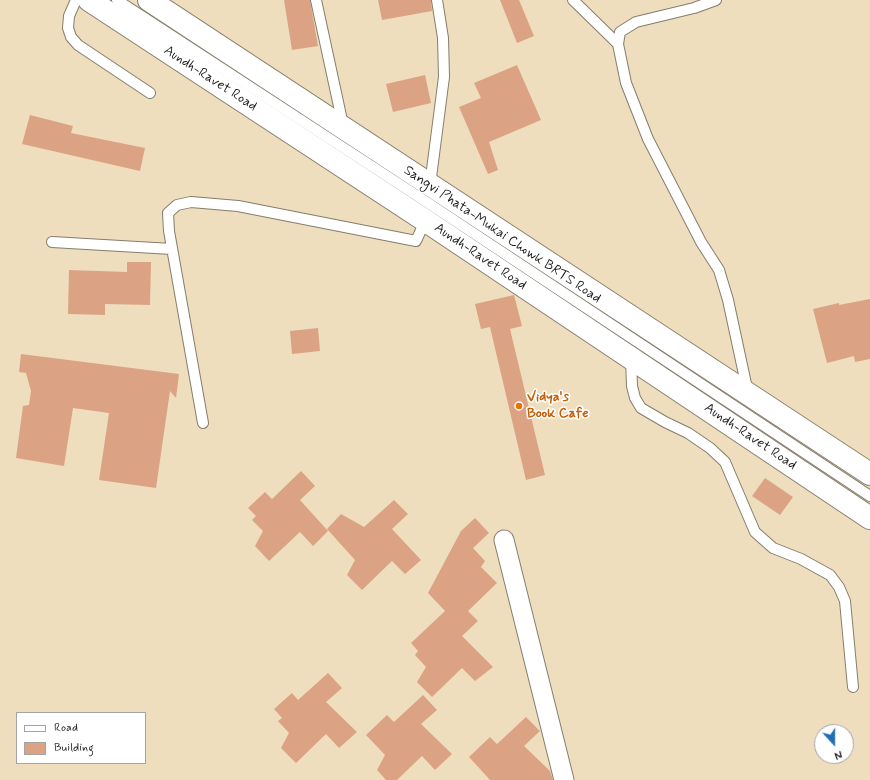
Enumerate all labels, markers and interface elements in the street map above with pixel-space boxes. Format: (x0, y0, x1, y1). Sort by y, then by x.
street label: Aundh-Ravet Road (160, 43, 260, 115)
street label: Sangvi Phata-Mukai Chowk BRTS Road (400, 162, 604, 308)
street label: Aundh-Ravet Road (431, 220, 529, 294)
place label: Vidya's Book Cafe (527, 390, 588, 422)
street label: Aundh-Ravet Road (701, 400, 799, 474)
marker: Vidya's Book Cafe (514, 401, 524, 411)
legend (16, 712, 146, 764)
text: Road (54, 720, 78, 736)
north arrow (814, 724, 854, 764)
text: Building (54, 740, 94, 756)
text: N (832, 746, 844, 762)

